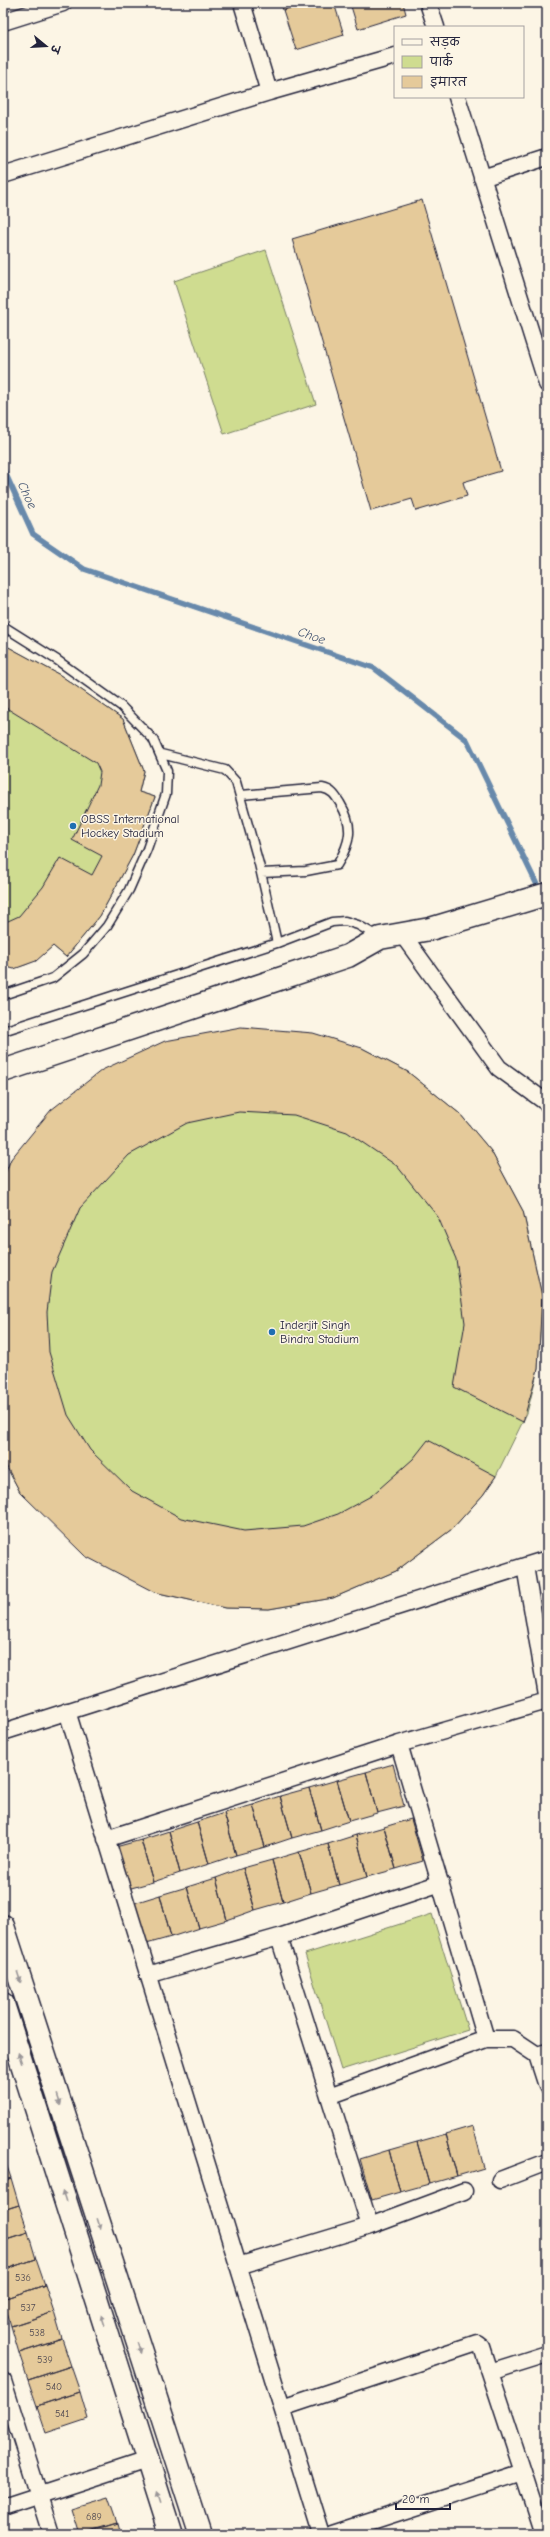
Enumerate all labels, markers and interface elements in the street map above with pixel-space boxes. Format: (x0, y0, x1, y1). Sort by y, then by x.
north arrow (26, 26, 66, 66)
legend (394, 26, 524, 98)
text: सड़क (429, 35, 461, 50)
text: उ (47, 42, 63, 56)
text: पार्क (429, 52, 454, 69)
text: इमारत (430, 75, 468, 89)
water label: Choe (15, 479, 41, 512)
water label: Choe (296, 624, 328, 647)
place label: OBSS International Hockey Stadium (81, 812, 179, 840)
marker: OBSS International Hockey Stadium (68, 821, 78, 831)
place label: Inderjit Singh Bindra Stadium (280, 1318, 359, 1346)
marker: Inderjit Singh Bindra Stadium (267, 1327, 277, 1337)
one-way arrow (16, 1971, 22, 1983)
one-way arrow (17, 2052, 23, 2064)
one-way arrow (56, 2095, 62, 2107)
one-way arrow (61, 2189, 67, 2201)
one-way arrow (96, 2218, 102, 2230)
house number: 536 (15, 2272, 31, 2284)
house number: 537 (20, 2302, 36, 2314)
one-way arrow (100, 2313, 106, 2325)
house number: 538 (29, 2327, 45, 2339)
one-way arrow (136, 2342, 142, 2354)
house number: 539 (37, 2354, 53, 2366)
house number: 540 (46, 2381, 62, 2393)
house number: 541 (55, 2408, 69, 2420)
scale bar (396, 2485, 450, 2511)
one-way arrow (156, 2490, 162, 2502)
text: 20 m (402, 2492, 430, 2506)
house number: 689 (86, 2511, 102, 2523)

